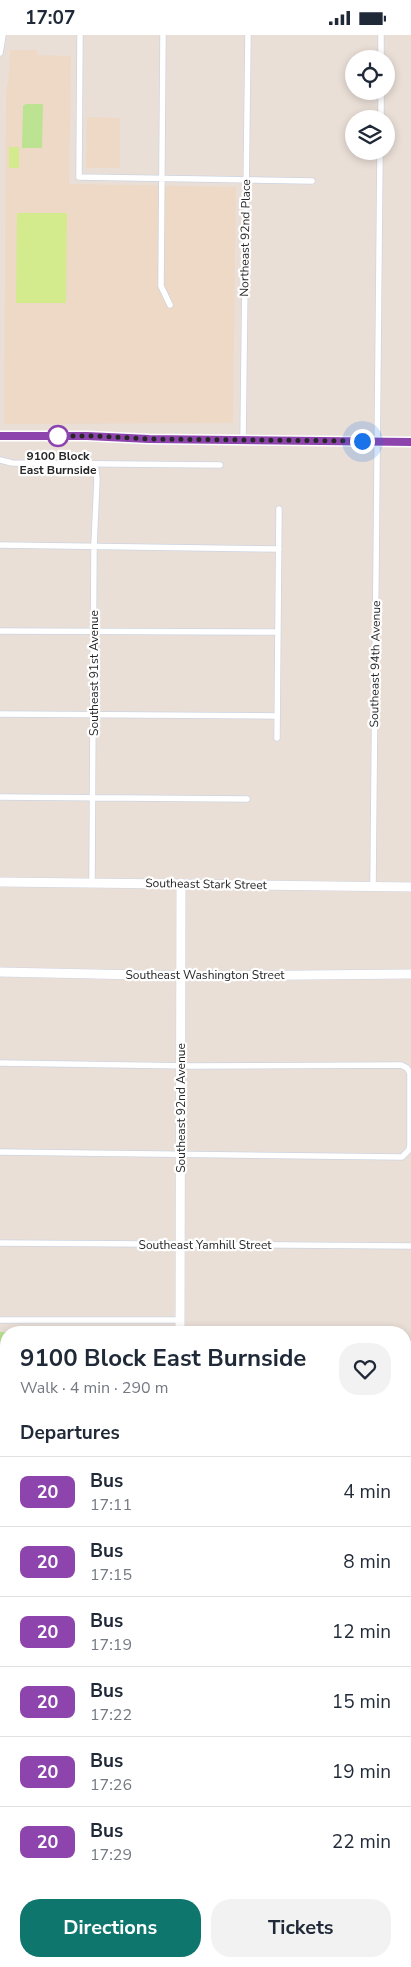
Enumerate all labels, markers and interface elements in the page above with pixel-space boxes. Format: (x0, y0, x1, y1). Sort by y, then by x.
text: 17:07 (25, 5, 75, 31)
map controls (345, 50, 395, 160)
button: locate (345, 50, 395, 100)
button: layers (345, 110, 395, 160)
street label: Northeast 92nd Place (236, 179, 254, 297)
marker: 9100 Block East Burnside (47, 425, 69, 447)
your location (350, 429, 375, 454)
place label: 9100 Block East Burnside (20, 448, 97, 478)
street label: Southeast 94th Avenue (366, 600, 384, 728)
street label: Southeast 91st Avenue (86, 610, 102, 736)
street label: Southeast Stark Street (145, 875, 268, 893)
street label: Southeast Washington Street (125, 967, 285, 983)
street label: Southeast 92nd Avenue (173, 1043, 189, 1173)
street label: Southeast Yamhill Street (139, 1237, 272, 1253)
text: 9100 Block East Burnside (20, 1342, 306, 1374)
button: heart (339, 1343, 391, 1395)
text: Walk · 4 min · 290 m (20, 1377, 168, 1399)
text: Departures (20, 1420, 120, 1446)
text: Bus (90, 1468, 123, 1494)
text: 4 min (343, 1479, 391, 1505)
text: 20 (37, 1480, 58, 1504)
text: 17:11 (90, 1494, 132, 1516)
text: Bus (90, 1538, 123, 1564)
text: 8 min (343, 1549, 391, 1575)
text: 20 (37, 1550, 58, 1574)
text: 17:15 (90, 1564, 132, 1586)
text: Bus (90, 1608, 123, 1634)
text: 12 min (332, 1619, 391, 1645)
text: 20 (37, 1620, 58, 1644)
text: 17:19 (90, 1634, 132, 1656)
text: Bus (90, 1678, 123, 1704)
text: 15 min (332, 1689, 391, 1715)
text: 20 (37, 1690, 58, 1714)
text: 17:22 (90, 1704, 132, 1726)
text: Bus (90, 1748, 123, 1774)
text: 19 min (332, 1759, 391, 1785)
text: 20 (37, 1760, 58, 1784)
text: 17:26 (90, 1774, 132, 1796)
text: Bus (90, 1818, 123, 1844)
text: 22 min (332, 1829, 391, 1855)
text: 20 (37, 1830, 58, 1854)
text: 17:29 (90, 1844, 132, 1866)
button: Directions (20, 1899, 201, 1957)
button: Tickets (211, 1899, 391, 1957)

